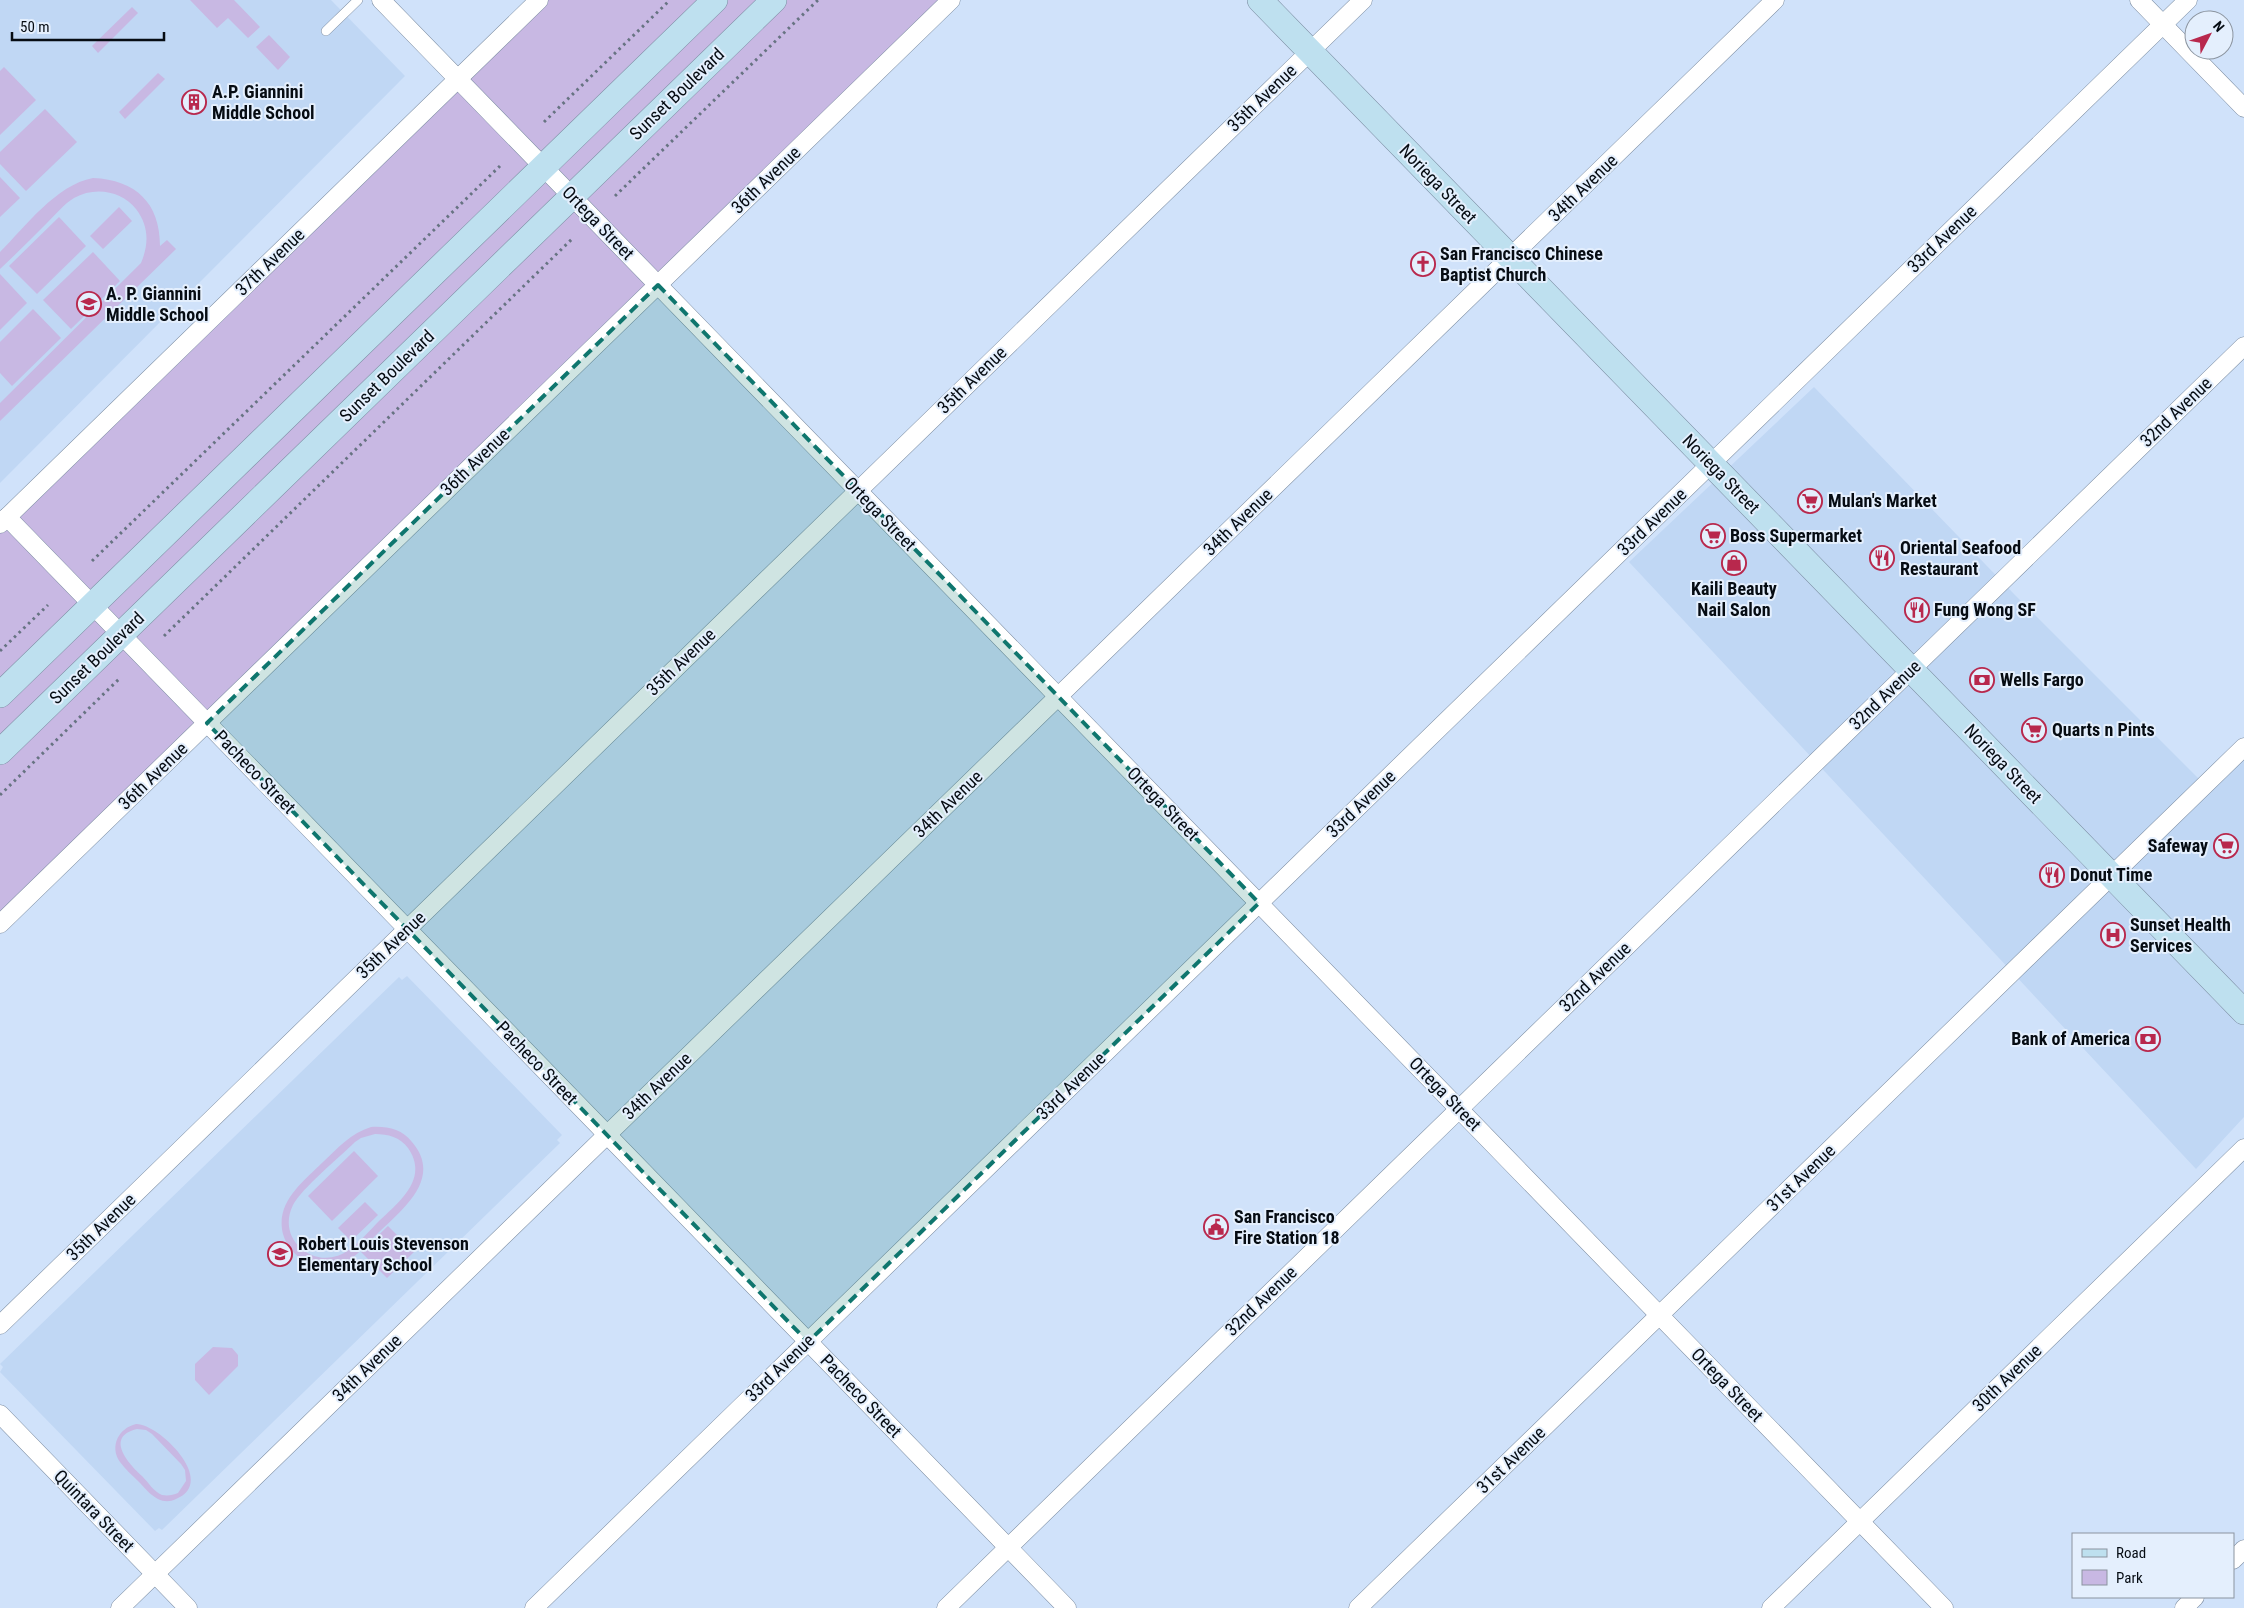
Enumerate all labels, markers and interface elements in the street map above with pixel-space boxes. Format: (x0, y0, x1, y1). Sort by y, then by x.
scale bar (12, 10, 165, 42)
north arrow (2184, 10, 2234, 60)
text: 50 m (20, 18, 50, 36)
text: N (2210, 18, 2228, 35)
street label: Sunset Boulevard (625, 43, 728, 144)
street label: 35th Avenue (1223, 60, 1301, 136)
place label: A.P. Giannini Middle School (212, 81, 315, 123)
building icon: A.P. Giannini Middle School (181, 89, 207, 115)
street label: Noriega Street (1395, 140, 1481, 228)
street label: 36th Avenue (727, 142, 805, 218)
street label: 34th Avenue (1544, 150, 1622, 226)
street label: Ortega Street (558, 181, 639, 264)
street label: 33rd Avenue (1903, 201, 1981, 277)
street label: 37th Avenue (231, 224, 309, 300)
place label: San Francisco Chinese Baptist Church (1440, 243, 1603, 285)
church icon: San Francisco Chinese Baptist Church (1410, 251, 1436, 277)
place label: A. P. Giannini Middle School (106, 283, 209, 325)
school or university icon: A. P. Giannini Middle School (76, 291, 102, 317)
street label: Sunset Boulevard (335, 325, 438, 426)
street label: 35th Avenue (933, 342, 1011, 418)
street label: 32nd Avenue (2135, 372, 2216, 451)
street label: 36th Avenue (436, 424, 514, 500)
street label: Noriega Street (1678, 430, 1764, 518)
street label: Ortega Street (840, 472, 921, 555)
street label: 34th Avenue (1199, 484, 1277, 560)
street label: 33rd Avenue (1613, 484, 1691, 560)
supermarket icon: Mulan's Market (1797, 488, 1823, 514)
place label: Mulan's Market (1828, 490, 1937, 511)
supermarket icon: Boss Supermarket (1700, 523, 1726, 549)
place label: Boss Supermarket (1730, 525, 1862, 546)
place label: Oriental Seafood Restaurant (1900, 537, 2021, 579)
restaurant icon: Oriental Seafood Restaurant (1869, 545, 1895, 571)
shop icon: Kaili Beauty Nail Salon (1721, 550, 1747, 576)
place label: Kaili Beauty Nail Salon (1691, 578, 1777, 620)
restaurant icon: Fung Wong SF (1904, 597, 1930, 623)
place label: Fung Wong SF (1934, 599, 2036, 620)
street label: Sunset Boulevard (45, 607, 148, 708)
street label: 35th Avenue (642, 624, 720, 700)
street label: 32nd Avenue (1844, 655, 1925, 734)
bank icon: Wells Fargo (1969, 667, 1995, 693)
place label: Wells Fargo (2000, 669, 2084, 690)
supermarket icon: Quarts n Pints (2021, 717, 2047, 743)
place label: Quarts n Pints (2052, 719, 2155, 740)
street label: Noriega Street (1960, 720, 2046, 808)
street label: Pacheco Street (210, 726, 300, 818)
street label: 36th Avenue (114, 738, 192, 814)
street label: Ortega Street (1123, 762, 1204, 845)
street label: 34th Avenue (909, 766, 987, 842)
street label: 33rd Avenue (1322, 766, 1400, 842)
supermarket icon: Safeway (2213, 833, 2239, 859)
place label: Safeway (2148, 835, 2208, 856)
restaurant icon: Donut Time (2039, 862, 2065, 888)
place label: Donut Time (2070, 864, 2153, 885)
street label: 35th Avenue (352, 907, 430, 983)
place label: Sunset Health Services (2130, 914, 2231, 956)
hospital icon: Sunset Health Services (2100, 922, 2126, 948)
street label: 32nd Avenue (1554, 937, 1635, 1016)
street label: Pacheco Street (492, 1017, 582, 1109)
bank icon: Bank of America (2135, 1026, 2161, 1052)
place label: Bank of America (2011, 1028, 2130, 1049)
street label: 34th Avenue (618, 1048, 696, 1124)
street label: 33rd Avenue (1032, 1048, 1110, 1124)
street label: Ortega Street (1405, 1052, 1486, 1135)
street label: 31st Avenue (1762, 1140, 1839, 1216)
street label: 35th Avenue (62, 1189, 140, 1265)
place label: San Francisco Fire Station 18 (1234, 1206, 1340, 1248)
public building icon: San Francisco Fire Station 18 (1203, 1214, 1229, 1240)
place label: Robert Louis Stevenson Elementary School (298, 1233, 469, 1275)
school or university icon: Robert Louis Stevenson Elementary School (267, 1241, 293, 1267)
street label: 32nd Avenue (1220, 1261, 1301, 1340)
street label: 34th Avenue (328, 1330, 406, 1406)
street label: 33rd Avenue (741, 1330, 819, 1406)
street label: 30th Avenue (1968, 1340, 2046, 1416)
street label: Ortega Street (1687, 1343, 1768, 1426)
street label: Pacheco Street (816, 1350, 906, 1442)
street label: 31st Avenue (1472, 1422, 1549, 1498)
street label: Quintara Street (50, 1465, 139, 1556)
legend (2072, 1533, 2234, 1598)
text: Road (2116, 1544, 2146, 1562)
text: Park (2116, 1569, 2143, 1587)

